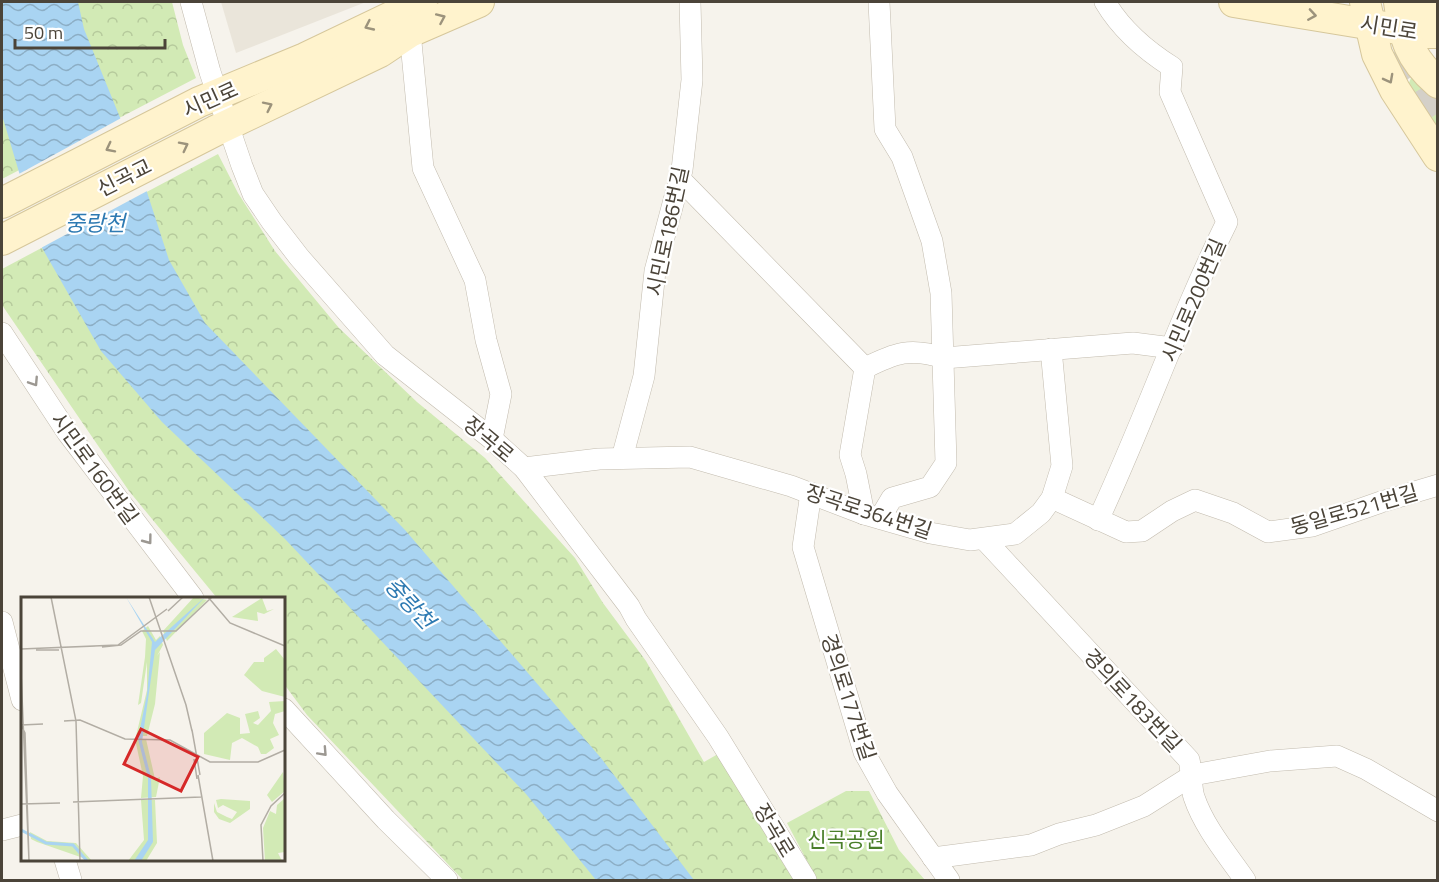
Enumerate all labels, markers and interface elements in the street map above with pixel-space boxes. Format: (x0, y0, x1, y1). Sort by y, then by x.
street label: 시민로 (1358, 7, 1420, 47)
one-way arrow (1308, 8, 1317, 20)
scale bar (15, 12, 165, 50)
one-way arrow (435, 13, 446, 25)
text: 50 m (24, 19, 63, 46)
one-way arrow (365, 19, 376, 31)
one-way arrow (1382, 72, 1393, 83)
street label: 시민로 (177, 73, 243, 125)
one-way arrow (261, 101, 272, 113)
one-way arrow (105, 140, 116, 152)
one-way arrow (178, 142, 189, 154)
street label: 신곡교 (91, 150, 157, 204)
street label: 시민로186번길 (638, 163, 696, 299)
water label: 중랑천 (65, 206, 128, 240)
street label: 시민로200번길 (1153, 233, 1233, 367)
one-way arrow (26, 376, 38, 386)
street label: 시민로160번길 (43, 405, 147, 531)
street label: 장곡로 (457, 408, 521, 470)
street label: 장곡로364번길 (801, 475, 937, 547)
street label: 동일로521번길 (1286, 475, 1422, 543)
one-way arrow (140, 533, 151, 544)
water label: 중랑천 (377, 569, 445, 639)
inset map (21, 597, 285, 861)
street label: 경의로177번길 (813, 629, 885, 765)
street label: 경의로183번길 (1076, 641, 1190, 759)
one-way arrow (315, 745, 326, 756)
street label: 장곡로 (746, 797, 804, 863)
park label: 신곡공원 (807, 823, 885, 855)

